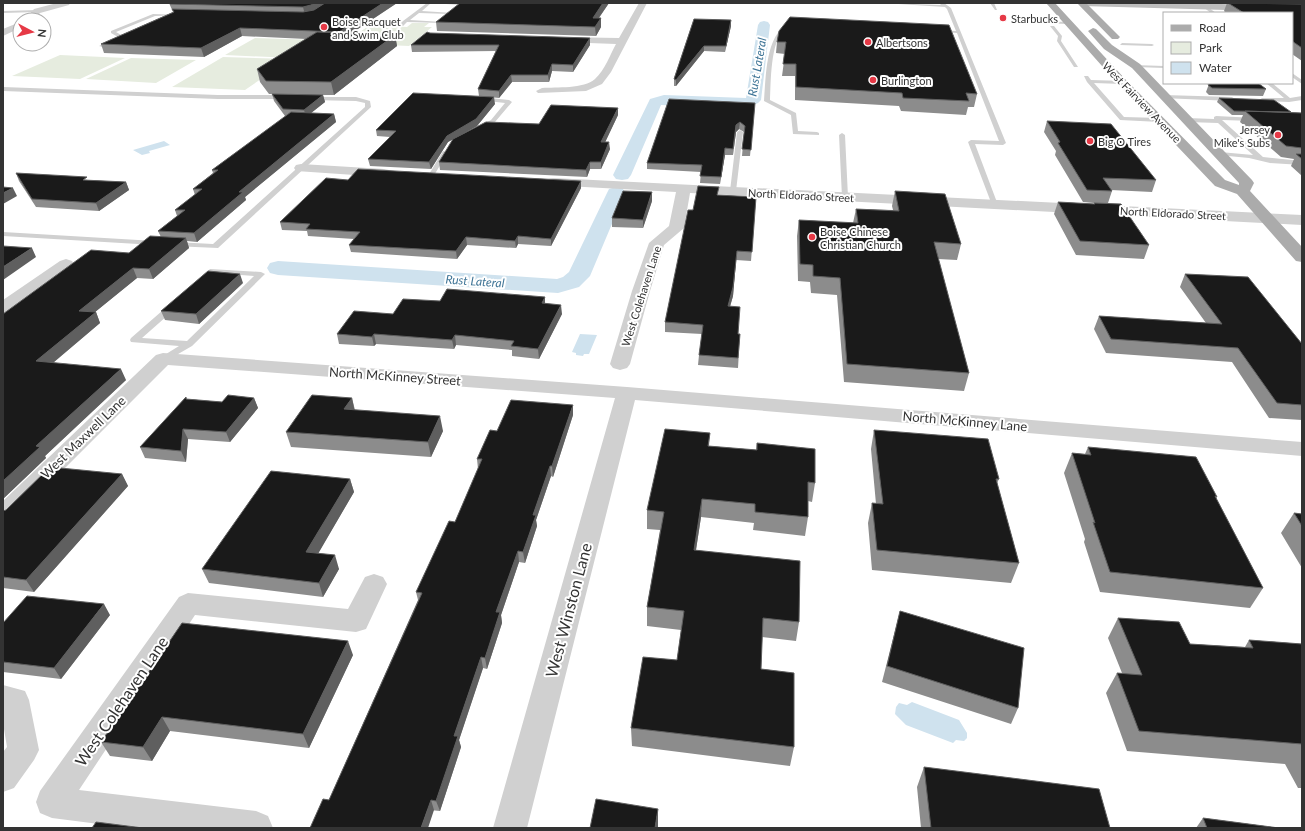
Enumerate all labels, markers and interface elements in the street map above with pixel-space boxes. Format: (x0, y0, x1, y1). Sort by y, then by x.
north arrow (12, 12, 52, 52)
place label: Starbucks (1011, 12, 1058, 25)
legend (1163, 12, 1293, 84)
marker: Starbucks (998, 13, 1008, 23)
place label: Boise Racquet and Swim Club (332, 15, 404, 41)
text: Road (1199, 20, 1226, 35)
marker: Boise Racquet and Swim Club (319, 22, 329, 32)
text: N (35, 28, 49, 38)
water label: Rust Lateral (744, 36, 770, 97)
place label: Albertsons (876, 36, 928, 49)
marker: Albertsons (863, 37, 873, 47)
text: Park (1199, 40, 1223, 55)
street label: West Fairview Avenue (1100, 59, 1184, 145)
text: Water (1199, 60, 1232, 75)
place label: Burlington (881, 74, 932, 87)
marker: Burlington (868, 75, 878, 85)
place label: Jersey Mike's Subs (1214, 123, 1270, 149)
marker: Jersey Mike's Subs (1273, 130, 1283, 140)
place label: Big O Tires (1098, 135, 1151, 148)
marker: Big O Tires (1085, 136, 1095, 146)
street label: North Eldorado Street (748, 186, 854, 204)
street label: North Eldorado Street (1120, 204, 1226, 222)
place label: Boise Chinese Christian Church (820, 225, 901, 251)
marker: Boise Chinese Christian Church (807, 232, 817, 242)
street label: West Colehaven Lane (619, 244, 663, 348)
water label: Rust Lateral (445, 271, 505, 291)
street label: North McKinney Street (329, 363, 462, 389)
street label: West Maxwell Lane (37, 392, 129, 482)
street label: North McKinney Lane (902, 408, 1028, 434)
street label: West Winston Lane (541, 541, 595, 679)
street label: West Colehaven Lane (70, 632, 172, 770)

